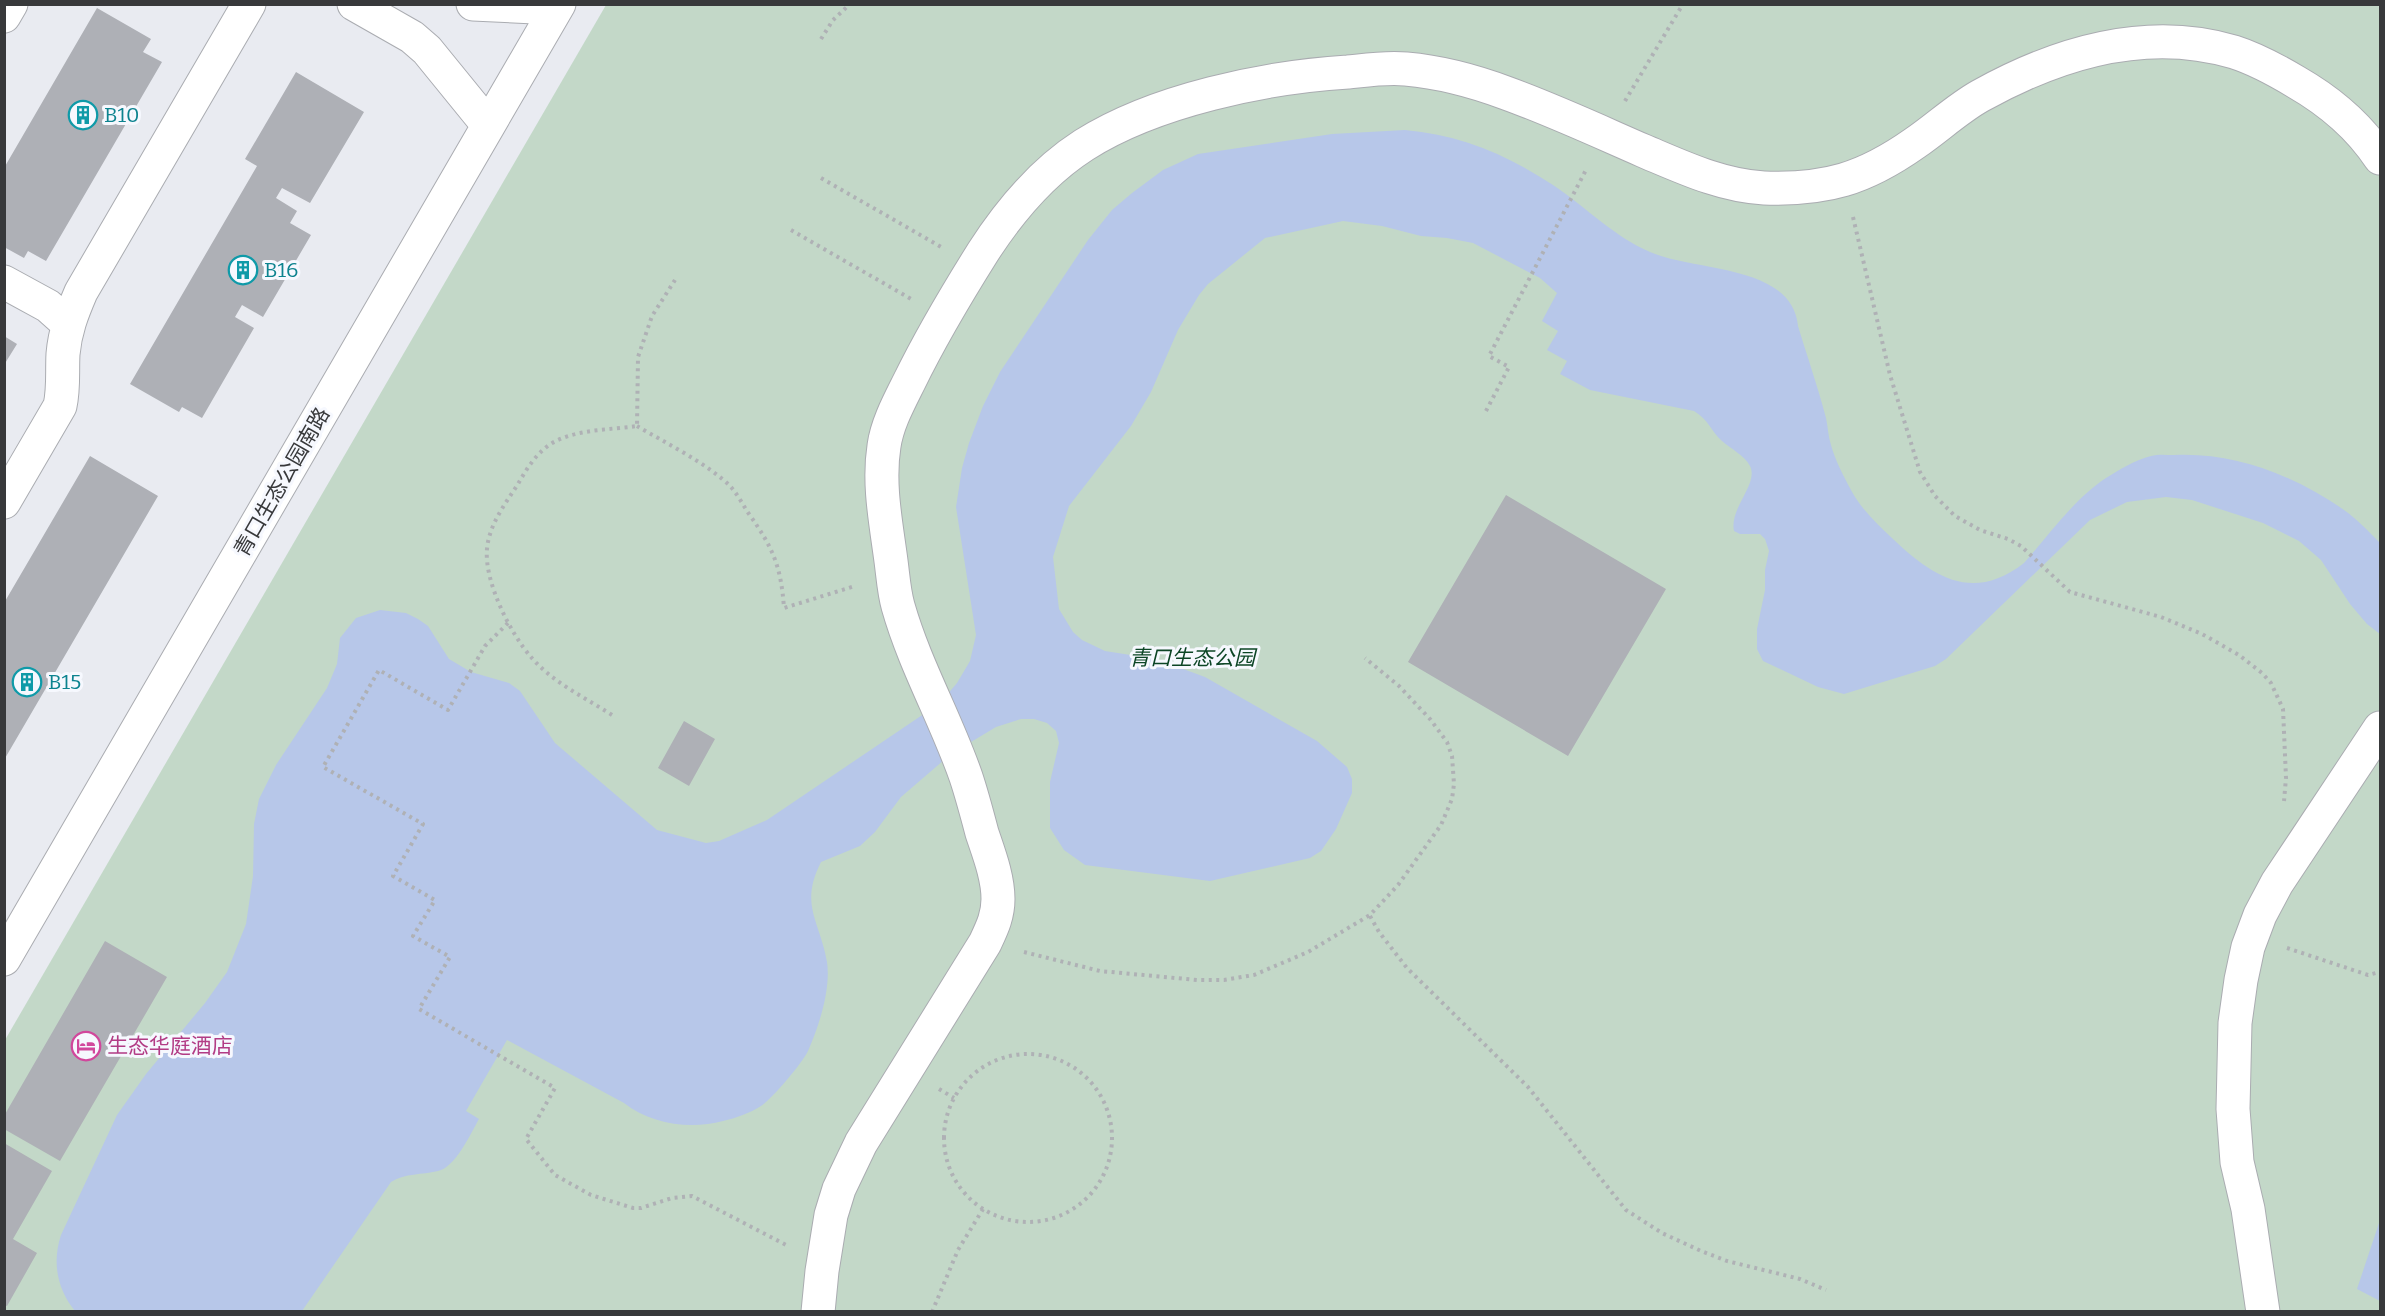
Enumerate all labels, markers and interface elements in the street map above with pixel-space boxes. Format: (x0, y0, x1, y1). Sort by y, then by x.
building icon: B10 (67, 99, 99, 131)
place label: B10 (104, 102, 140, 128)
building icon: B16 (227, 254, 259, 286)
place label: B16 (264, 257, 298, 283)
street label: 青口生态公园南路 (229, 403, 335, 561)
park label: 青口生态公园 (1129, 645, 1258, 671)
building icon: B15 (11, 666, 43, 698)
place label: B15 (48, 669, 81, 695)
hotel icon: 生态华庭酒店 (70, 1030, 102, 1062)
place label: 生态华庭酒店 (107, 1033, 233, 1059)

